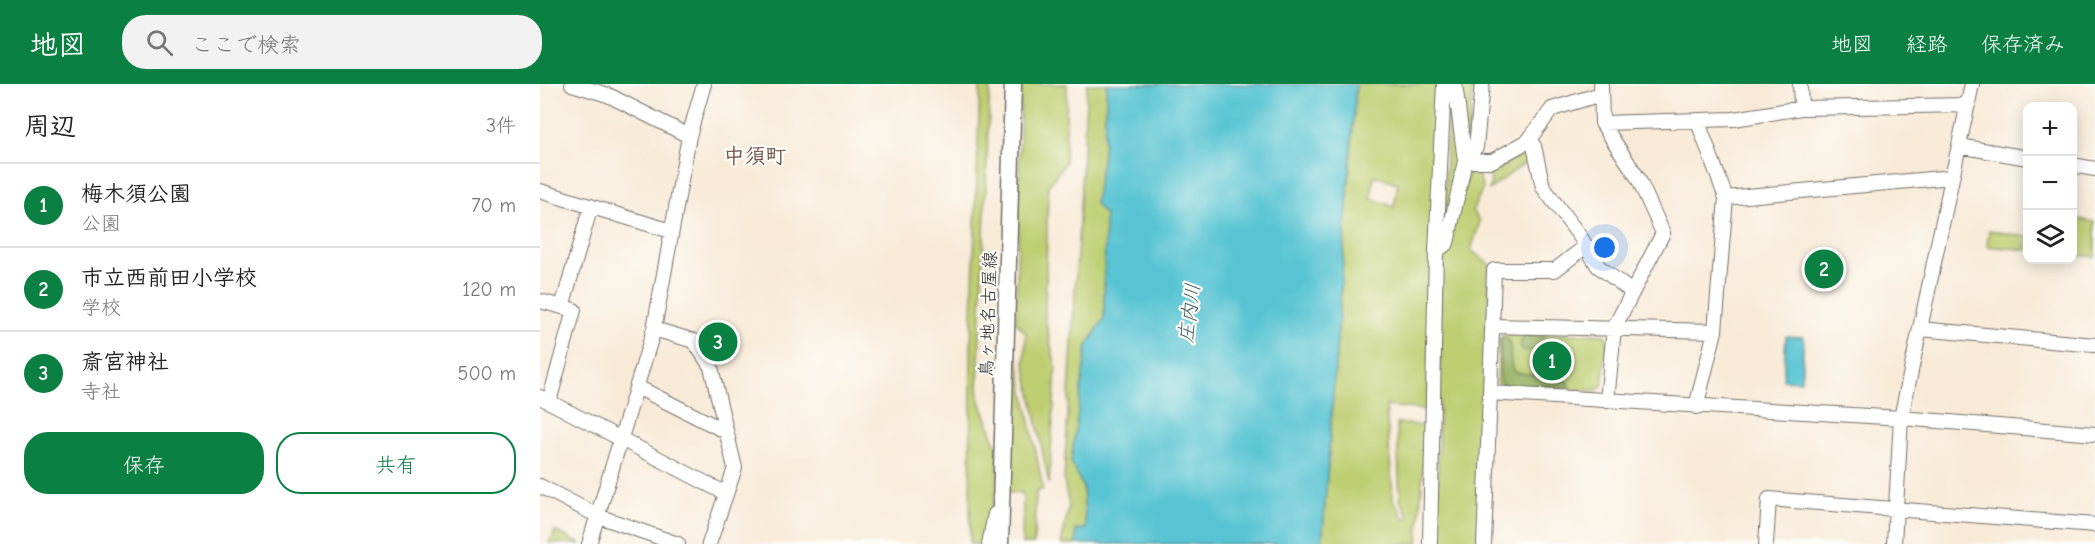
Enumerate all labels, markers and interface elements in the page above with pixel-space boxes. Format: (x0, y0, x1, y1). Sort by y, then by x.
search box (122, 15, 542, 69)
icon: search (143, 26, 176, 59)
text: 地図 (30, 29, 86, 61)
text: ここで検索 (191, 32, 301, 58)
text: 地図 (1831, 32, 1873, 56)
text: 経路 (1906, 32, 1948, 56)
text: 保存済み (1981, 32, 2065, 56)
map controls (2023, 102, 2077, 264)
button: + (2023, 102, 2077, 156)
text: 周辺 (24, 112, 76, 142)
text: 3件 (486, 114, 516, 137)
district label: 中須町 (724, 144, 787, 168)
button: − (2023, 156, 2077, 210)
text: 梅木須公園 (81, 181, 191, 207)
text: 1 (40, 194, 47, 217)
text: 70 m (471, 194, 516, 217)
button: layers (2023, 210, 2077, 264)
text: 公園 (81, 212, 121, 235)
your location (1590, 233, 1619, 262)
pin: 2 (1804, 246, 1844, 291)
street label: 鳥ヶ地名古屋線 (976, 251, 1001, 377)
text: 市立西前田小学校 (81, 265, 257, 291)
text: 2 (39, 278, 48, 301)
text: 120 m (462, 278, 516, 301)
water label: 庄内川 (1174, 282, 1205, 344)
text: 学校 (81, 296, 121, 319)
pin: 3 (698, 320, 738, 364)
pin: 1 (1532, 338, 1572, 384)
text: 斎宮神社 (81, 349, 169, 375)
text: 3 (39, 362, 48, 385)
text: 500 m (458, 362, 516, 385)
text: 寺社 (81, 380, 121, 403)
button: 保存 (24, 432, 264, 494)
button: 共有 (276, 432, 516, 494)

